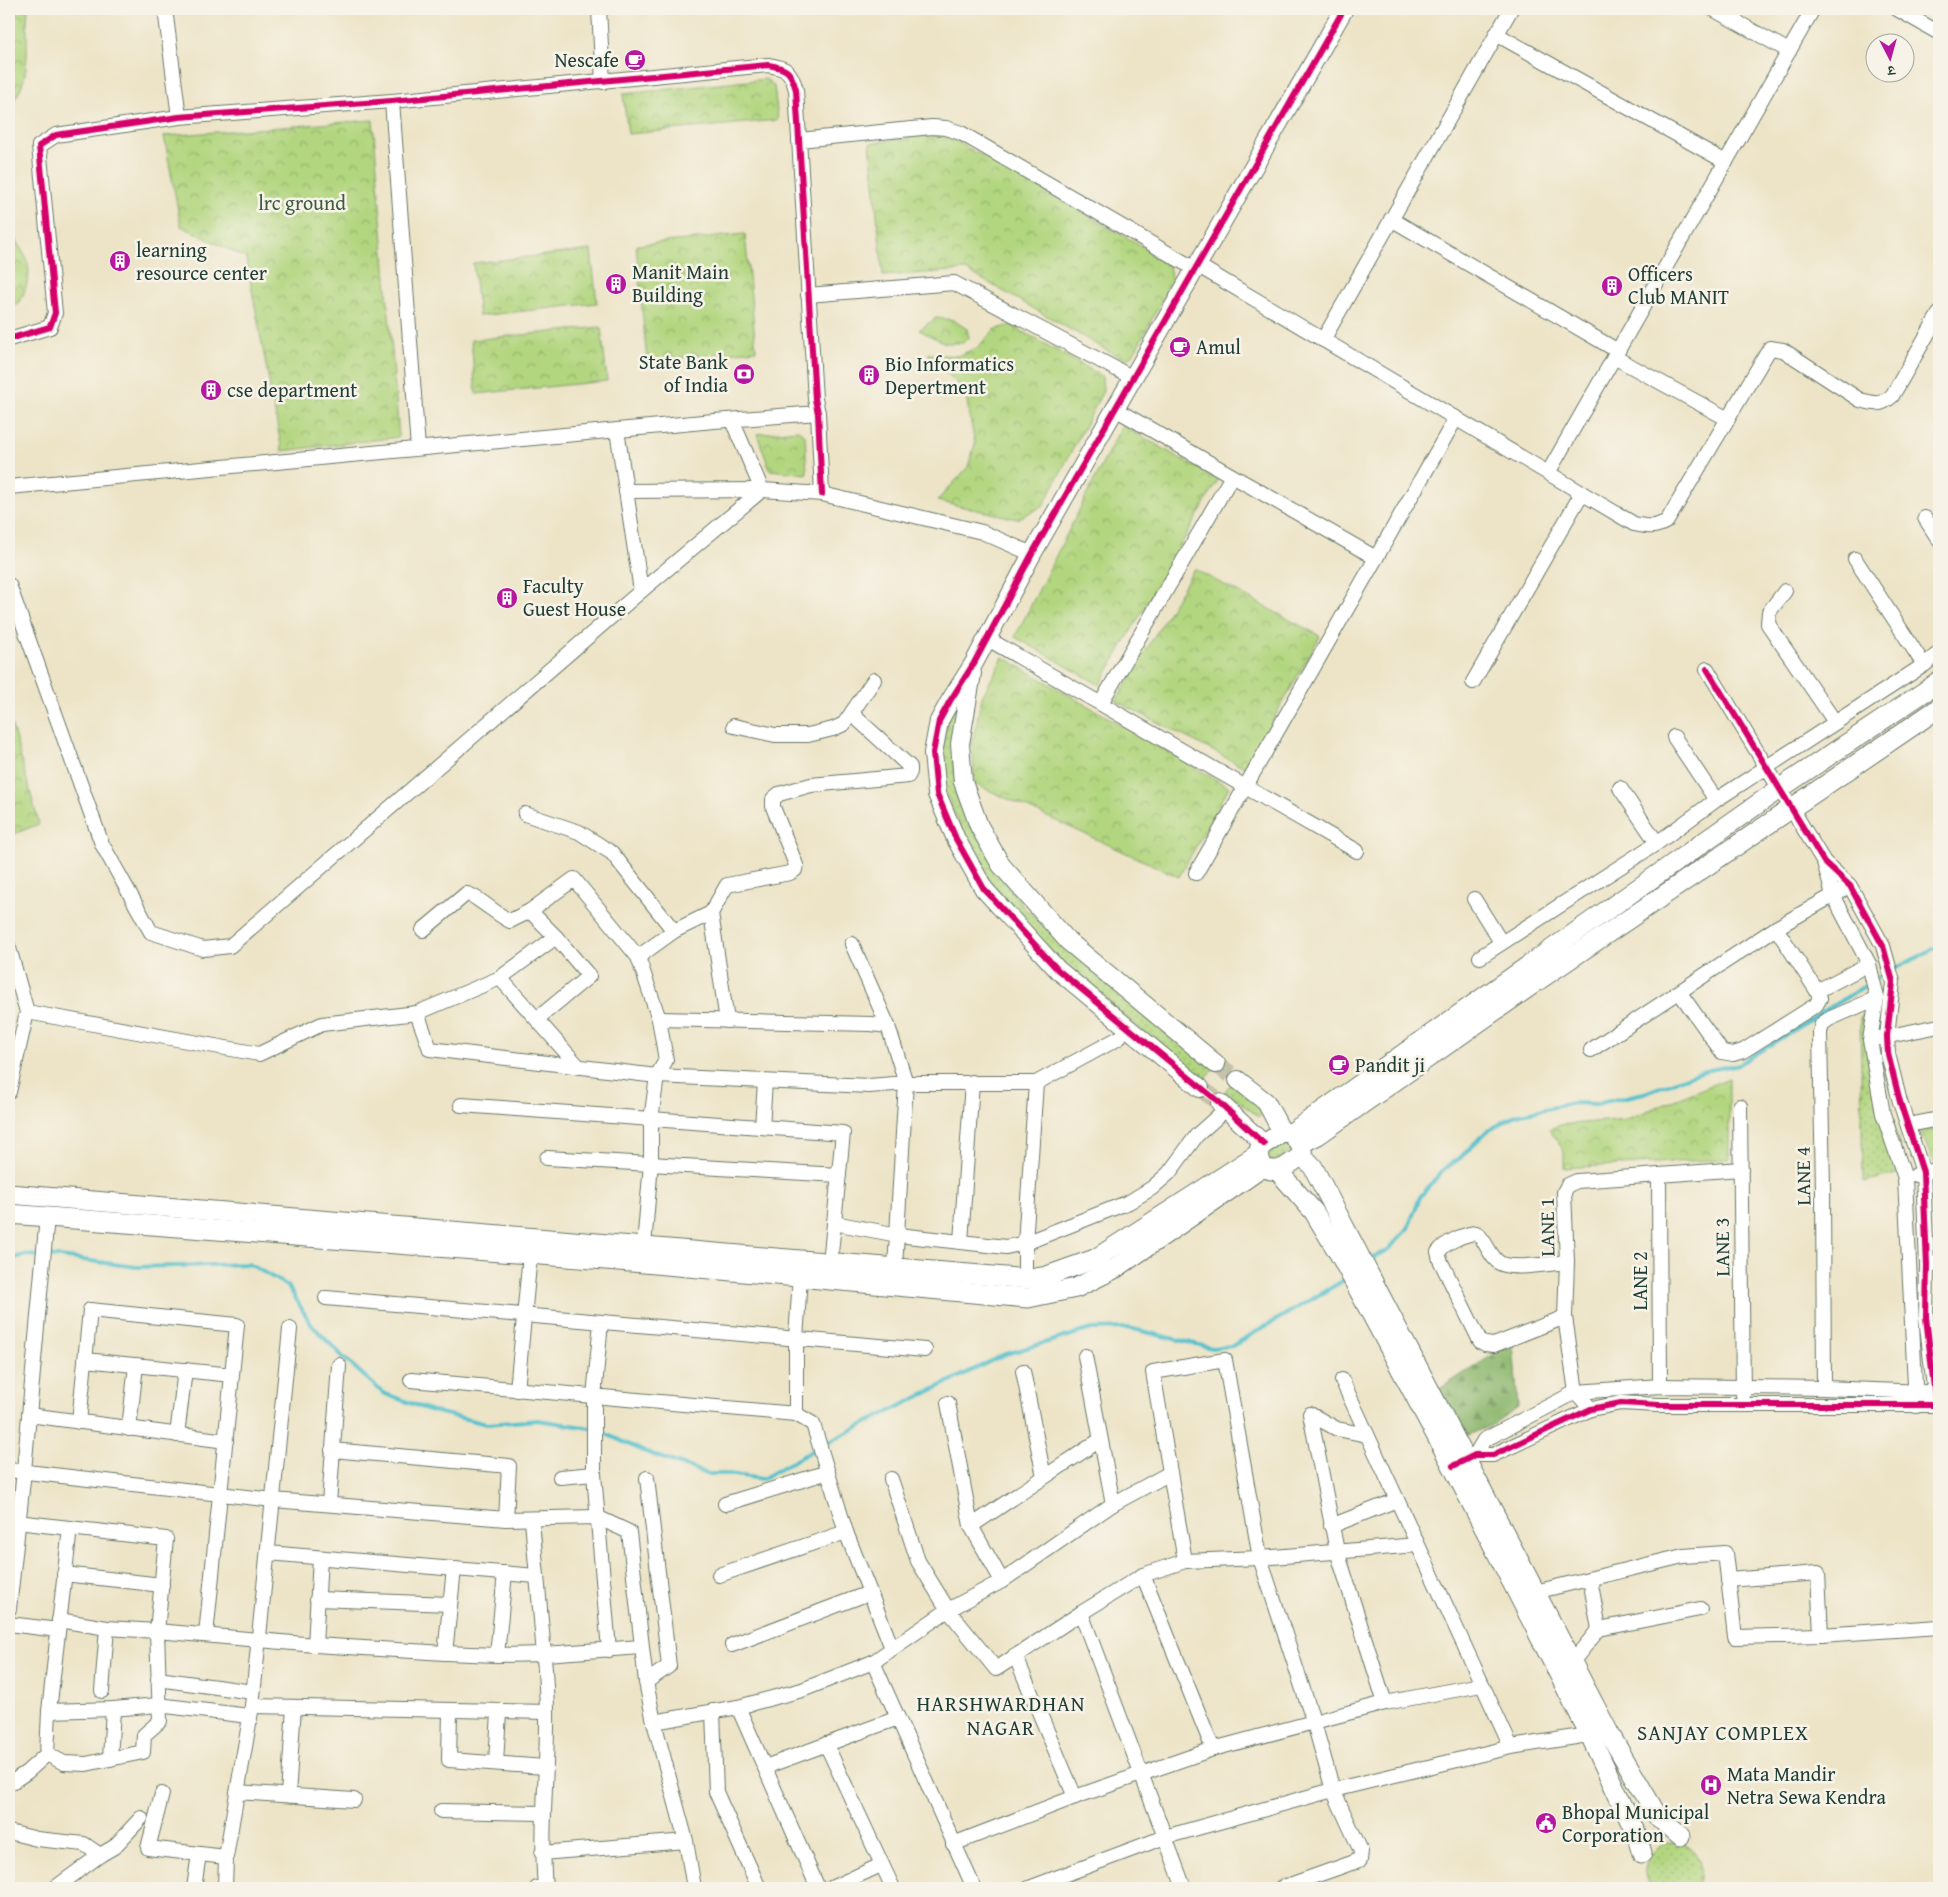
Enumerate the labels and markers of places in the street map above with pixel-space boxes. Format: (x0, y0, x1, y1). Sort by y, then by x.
place label: Nescafe (554, 45, 619, 74)
cafe icon: Nescafe (623, 48, 647, 72)
place label: learning resource center (136, 235, 267, 287)
building icon: learning resource center (108, 249, 132, 273)
place label: Manit Main Building (632, 257, 729, 309)
place label: Officers Club MANIT (1628, 259, 1729, 311)
building icon: Manit Main Building (604, 272, 628, 296)
building icon: Officers Club MANIT (1600, 274, 1624, 298)
place label: Amul (1196, 332, 1241, 361)
cafe icon: Amul (1168, 335, 1192, 359)
place label: State Bank of India (639, 347, 729, 399)
place label: Bio Informatics Depertment (885, 349, 1014, 401)
bank icon: State Bank of India (732, 362, 756, 386)
building icon: Bio Informatics Depertment (857, 363, 881, 387)
place label: cse department (227, 375, 357, 404)
building icon: cse department (199, 378, 223, 402)
place label: Faculty Guest House (523, 571, 626, 623)
building icon: Faculty Guest House (495, 586, 519, 610)
place label: Pandit ji (1355, 1050, 1426, 1079)
cafe icon: Pandit ji (1327, 1053, 1351, 1077)
place label: Mata Mandir Netra Sewa Kendra (1727, 1759, 1887, 1811)
hospital icon: Mata Mandir Netra Sewa Kendra (1699, 1773, 1723, 1797)
place label: Bhopal Municipal Corporation (1562, 1797, 1710, 1849)
public building icon: Bhopal Municipal Corporation (1534, 1811, 1558, 1835)

